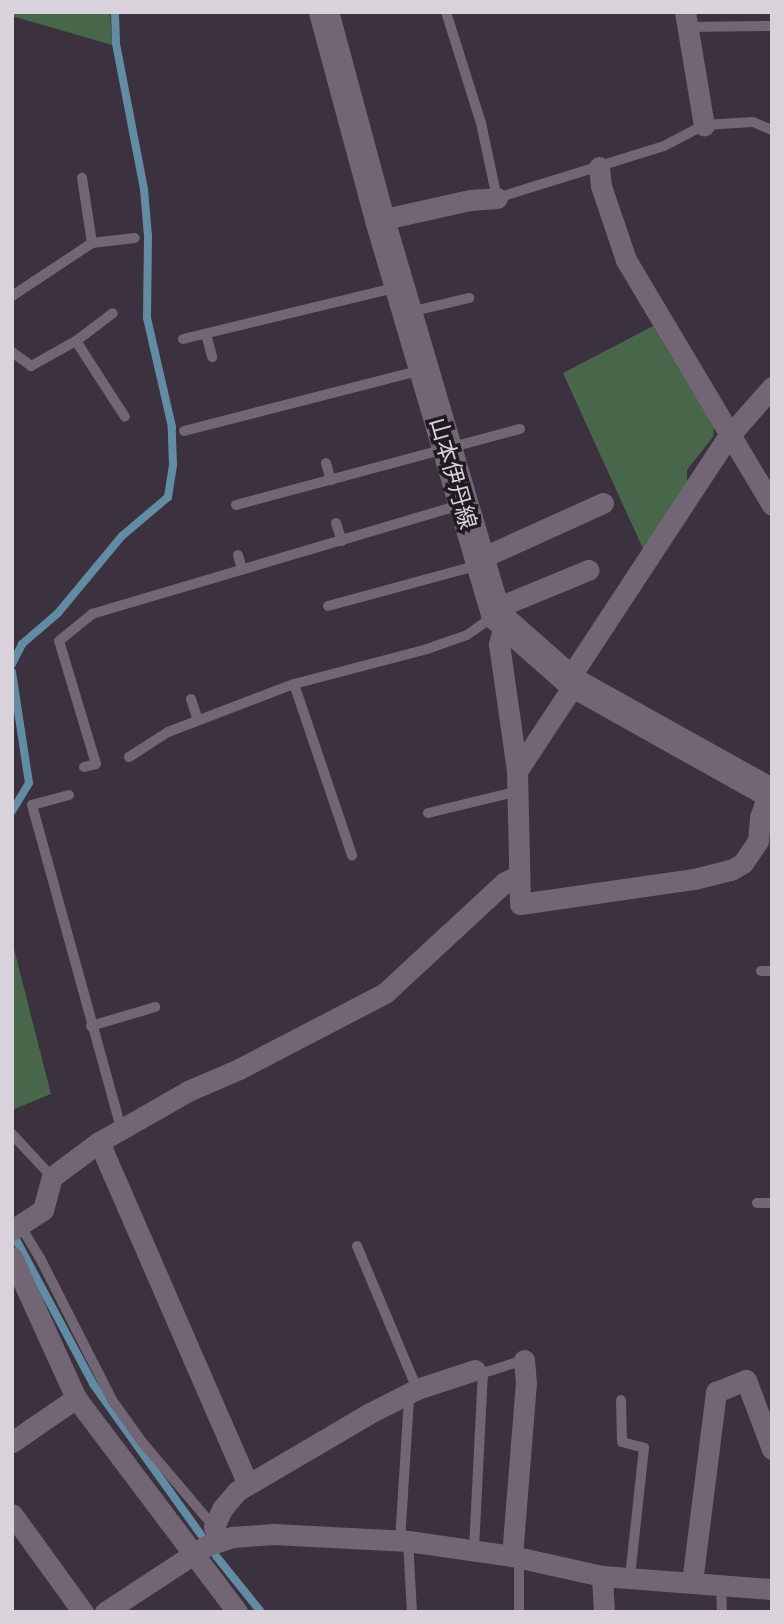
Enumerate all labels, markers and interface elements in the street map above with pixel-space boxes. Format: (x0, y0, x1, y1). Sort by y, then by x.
street label: 山本伊丹線 (425, 414, 483, 532)

